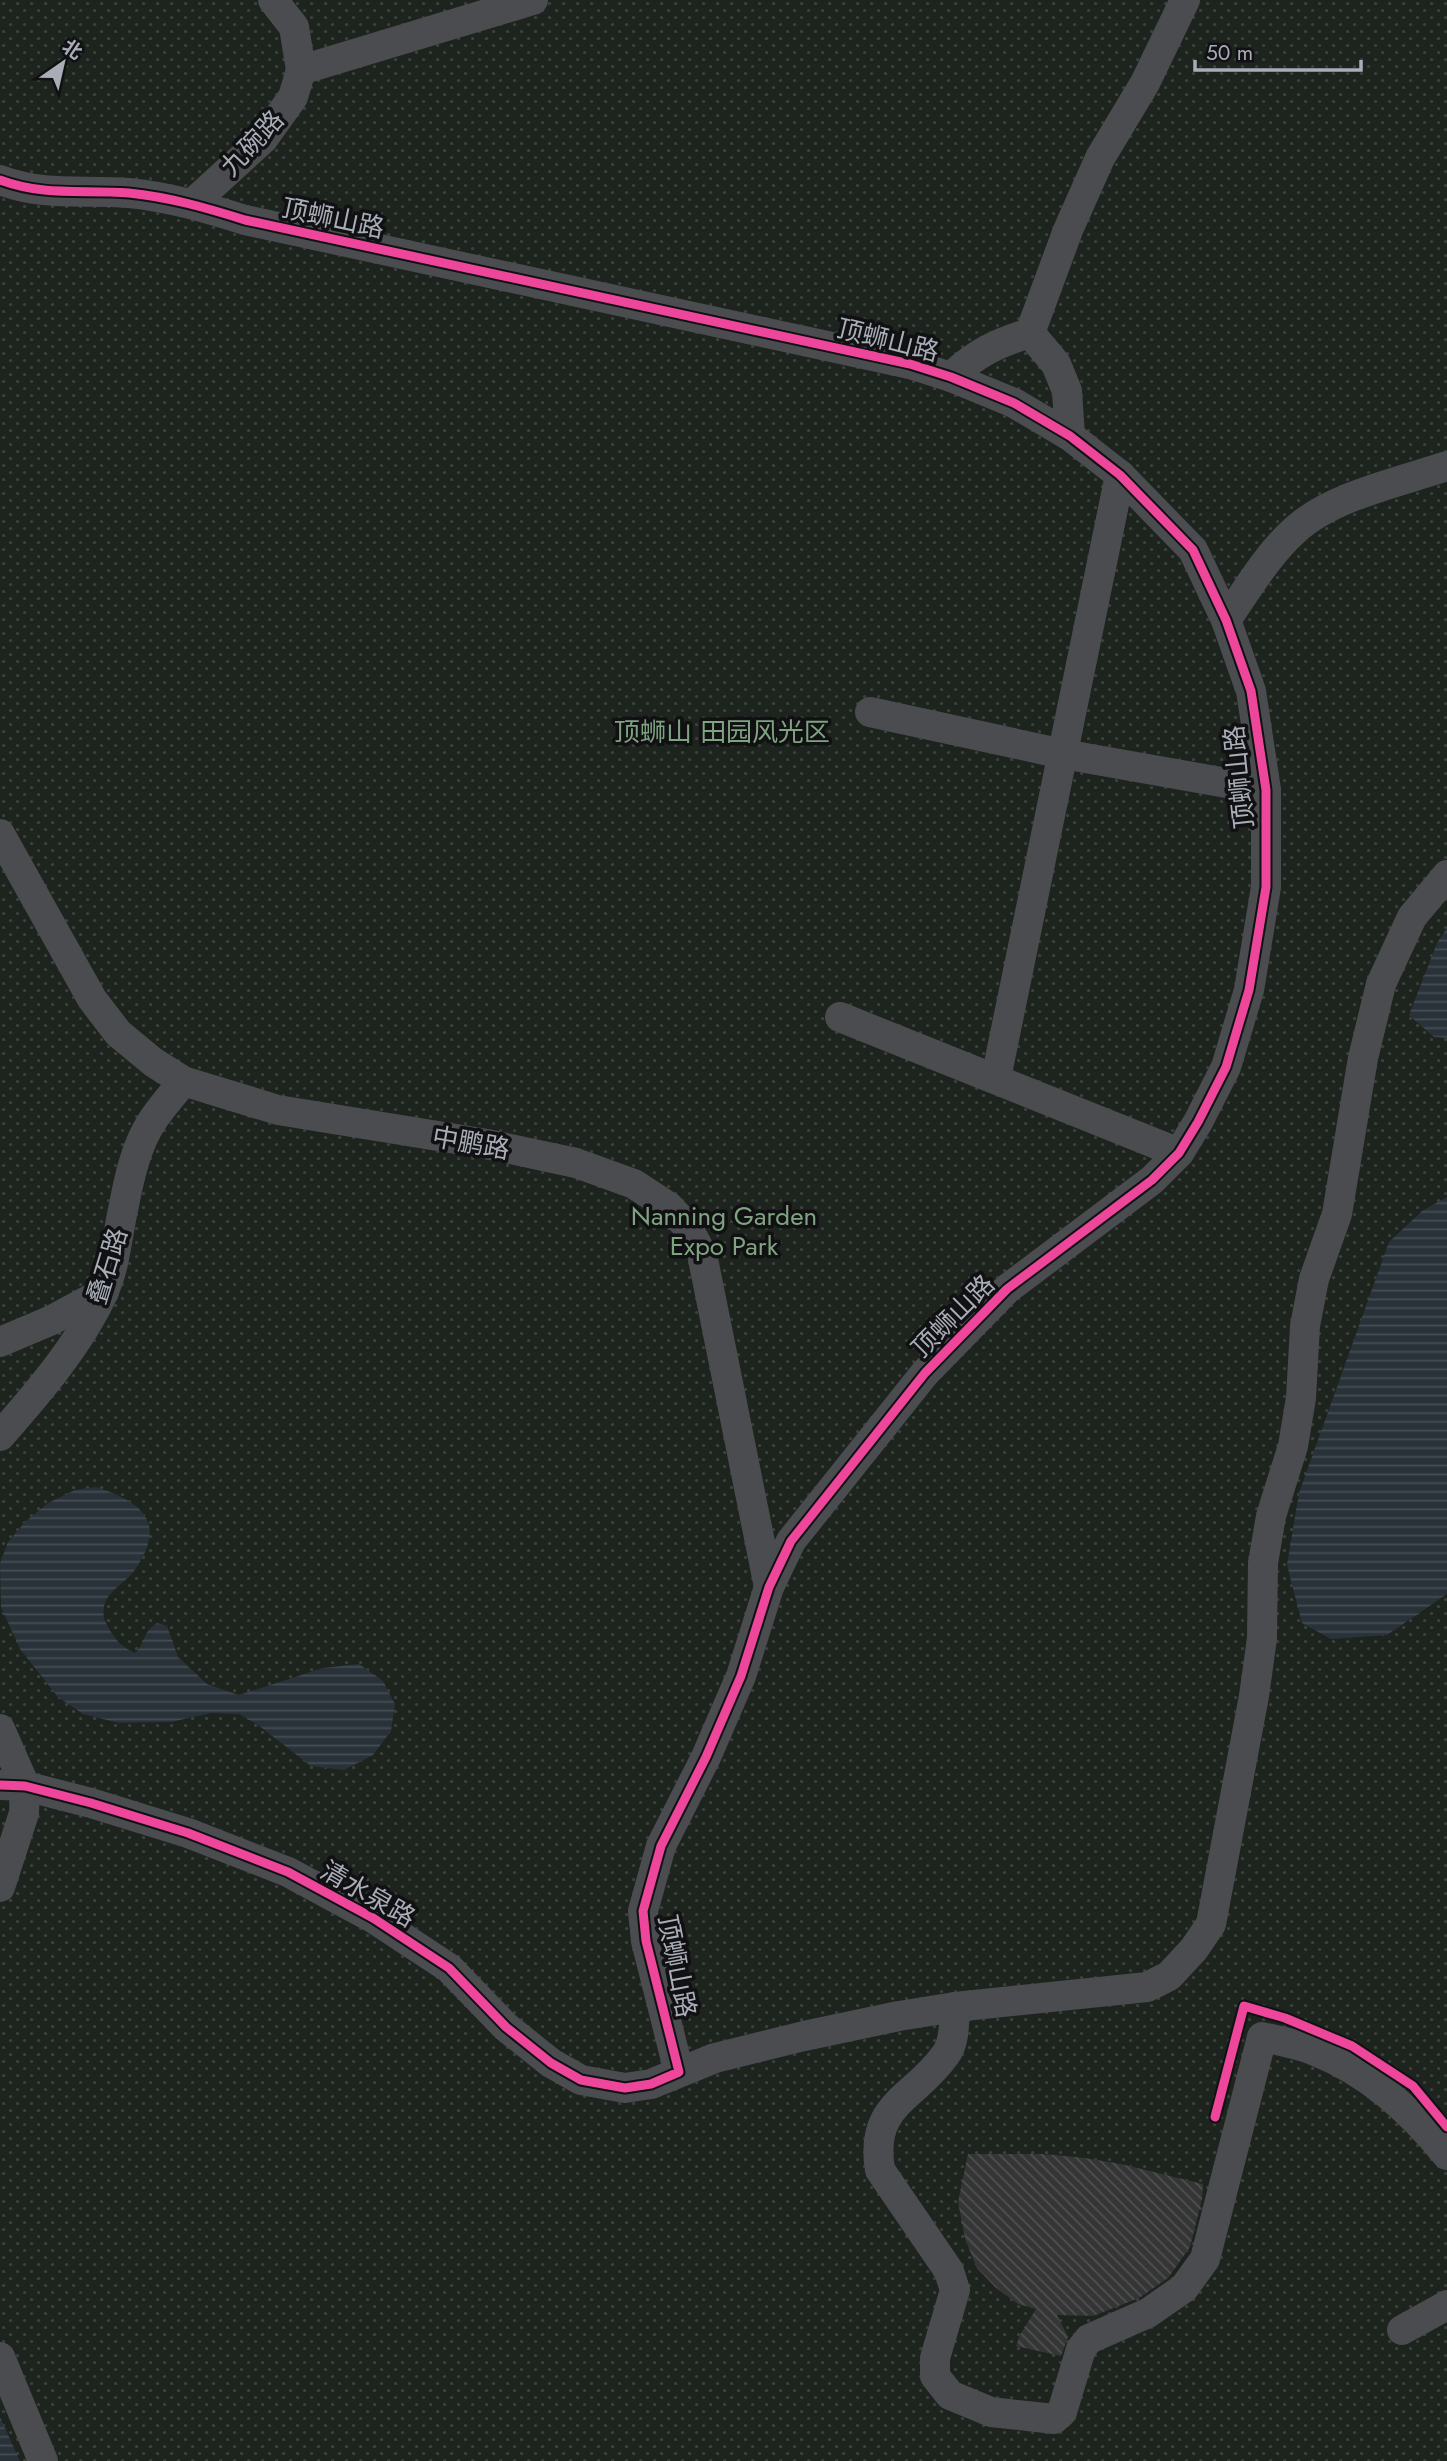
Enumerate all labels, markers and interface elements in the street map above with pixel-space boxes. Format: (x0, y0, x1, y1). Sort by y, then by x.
north arrow (28, 28, 98, 98)
scale bar (1195, 28, 1361, 72)
text: 北 (57, 33, 88, 66)
text: 50 m (1206, 38, 1253, 68)
street label: 九碗路 (212, 102, 292, 184)
street label: 顶蛳山路 (278, 189, 388, 247)
street label: 顶蛳山路 (833, 309, 943, 371)
park label: 顶蛳山 田园风光区 (614, 713, 830, 751)
street label: 顶蛳山路 (1215, 723, 1263, 831)
street label: 中鹏路 (429, 1118, 513, 1168)
park label: Nanning Garden Expo Park (631, 1197, 817, 1265)
street label: 叠石路 (77, 1223, 137, 1309)
street label: 顶蛳山路 (903, 1266, 1003, 1366)
street label: 清水泉路 (313, 1852, 423, 1936)
street label: 顶蛳山路 (648, 1911, 706, 2021)

